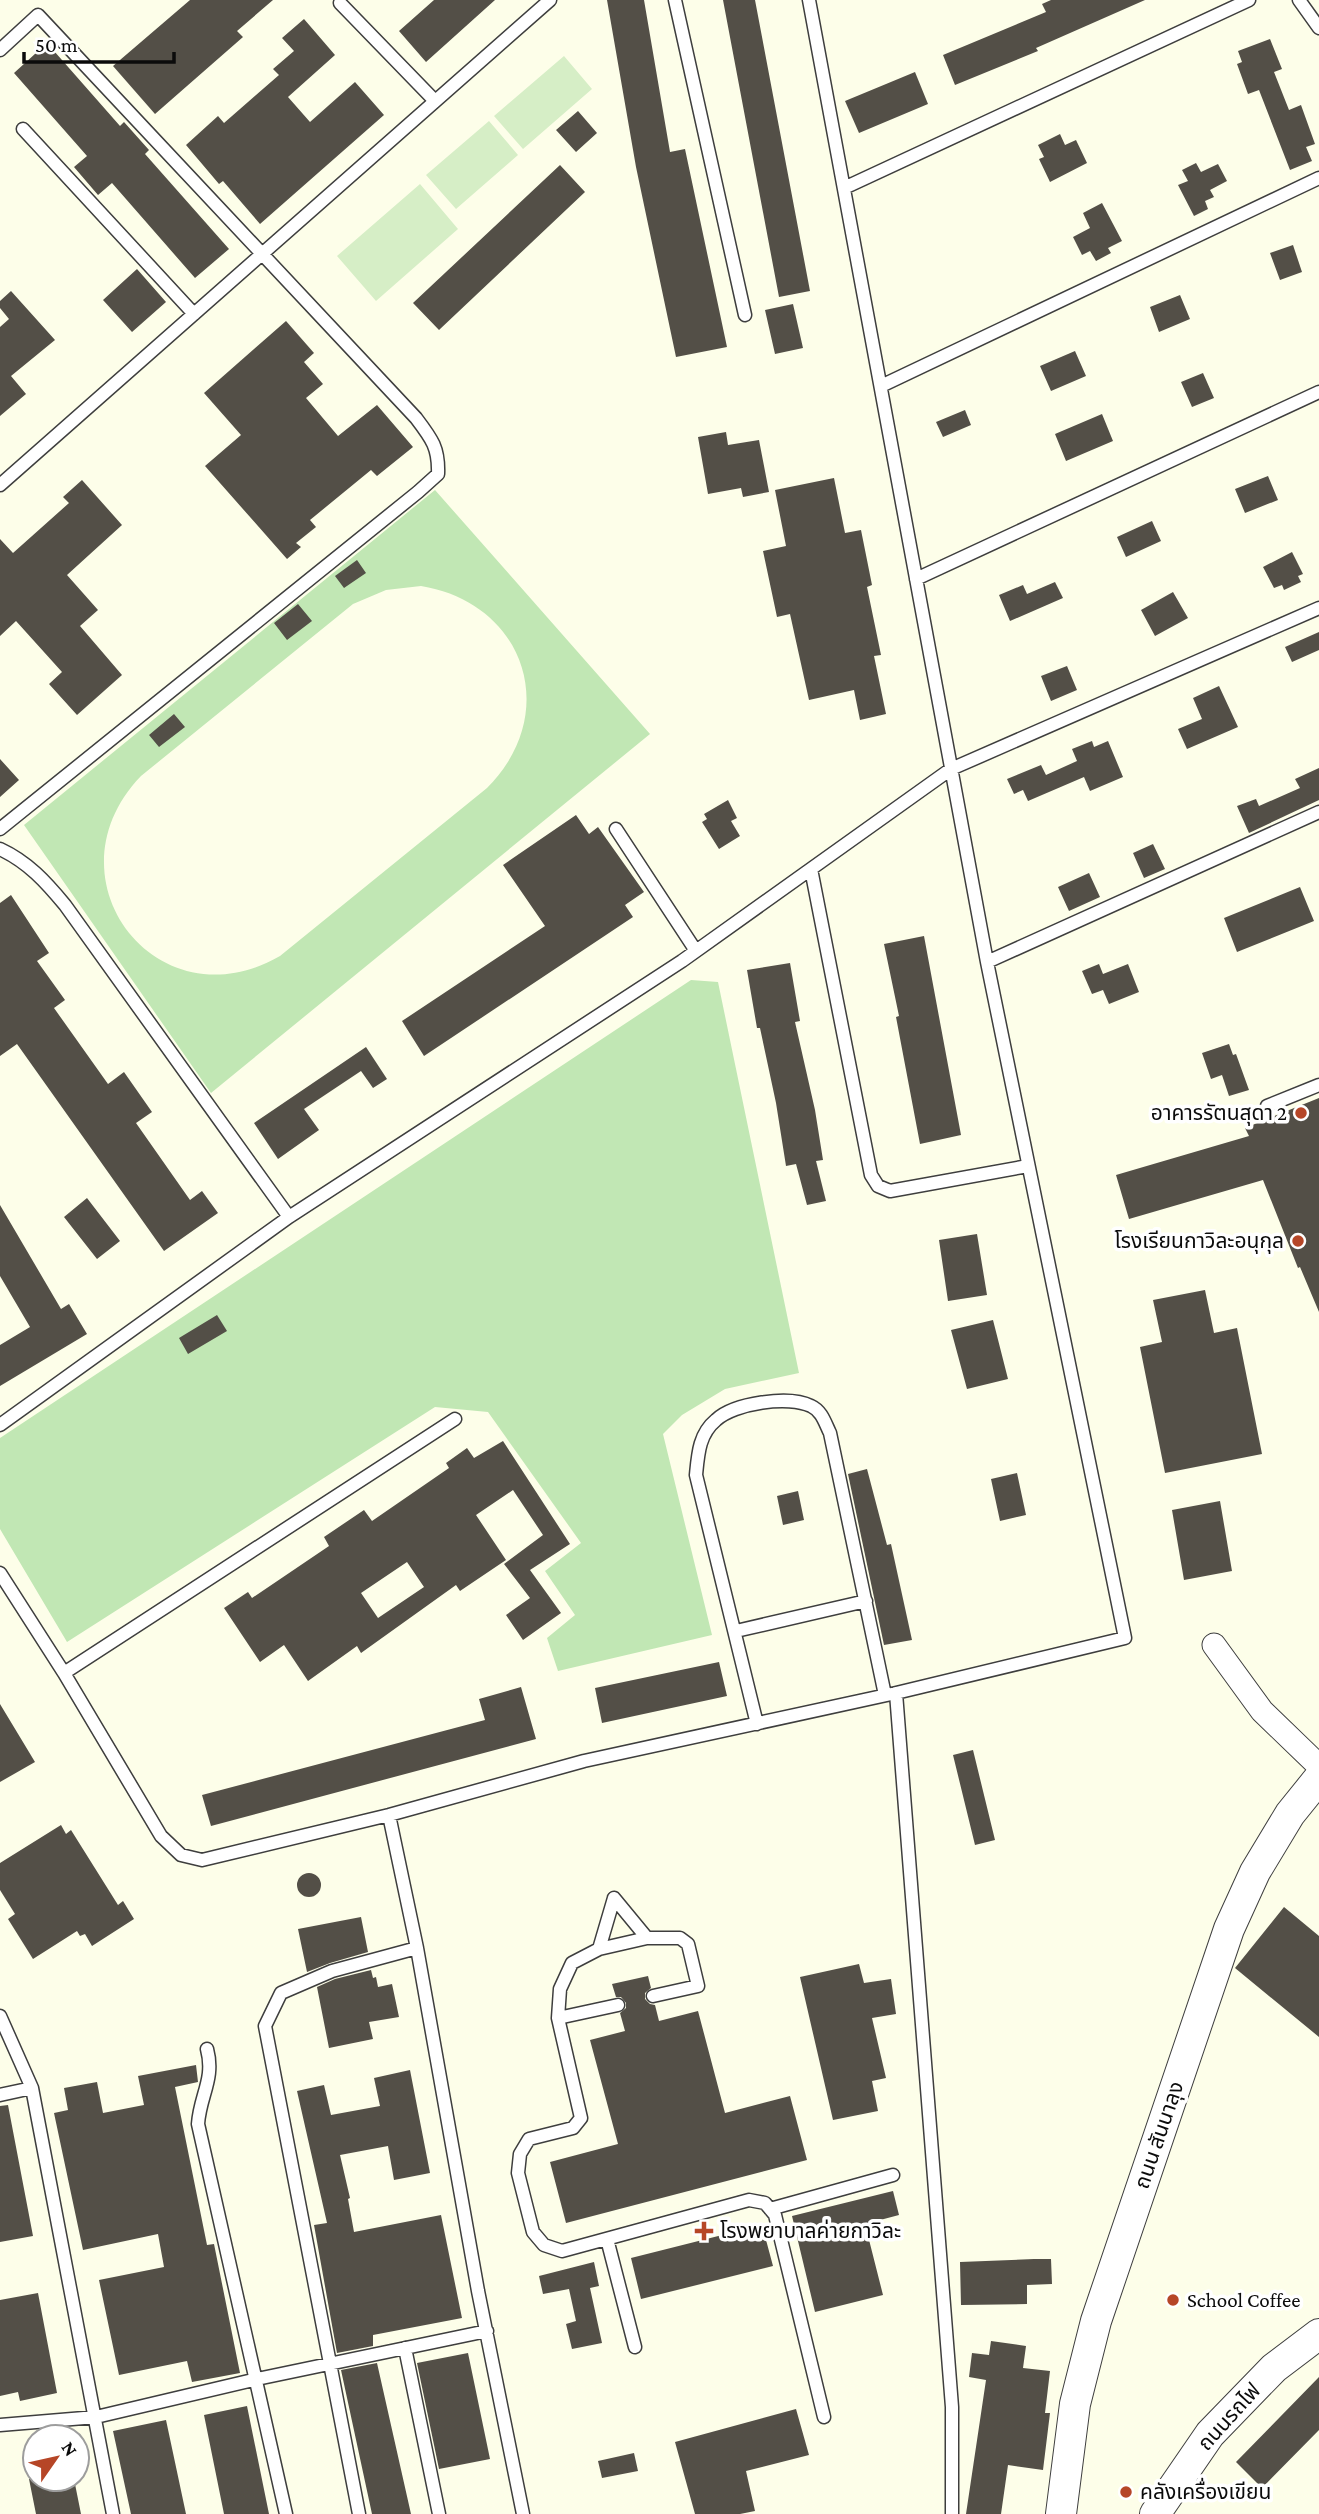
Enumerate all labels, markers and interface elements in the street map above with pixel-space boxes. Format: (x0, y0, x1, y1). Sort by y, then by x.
scale bar (24, 21, 175, 65)
text: 50 m (35, 33, 78, 57)
place label: อาคารรัตนสุดา 2 (1151, 1101, 1287, 1126)
marker: อาคารรัตนสุดา 2 (1293, 1105, 1309, 1121)
place label: โรงเรียนกาวิละอนุกุล (1115, 1229, 1284, 1254)
marker: โรงเรียนกาวิละอนุกุล (1290, 1233, 1306, 1249)
street label: ถนน สันนาลุง (1129, 2078, 1190, 2192)
place label: โรงพยาบาลค่ายกาวิละ (720, 2219, 901, 2243)
marker: โรงพยาบาลค่ายกาวิละ (694, 2221, 714, 2241)
place label: School Coffee (1187, 2288, 1301, 2312)
marker: School Coffee (1165, 2292, 1181, 2308)
street label: ถนนรถไฟ (1193, 2379, 1265, 2455)
north arrow (21, 2423, 91, 2493)
text: N (57, 2438, 82, 2460)
place label: คลังเครื่องเขียน (1140, 2477, 1271, 2504)
marker: คลังเครื่องเขียน (1118, 2484, 1134, 2500)

